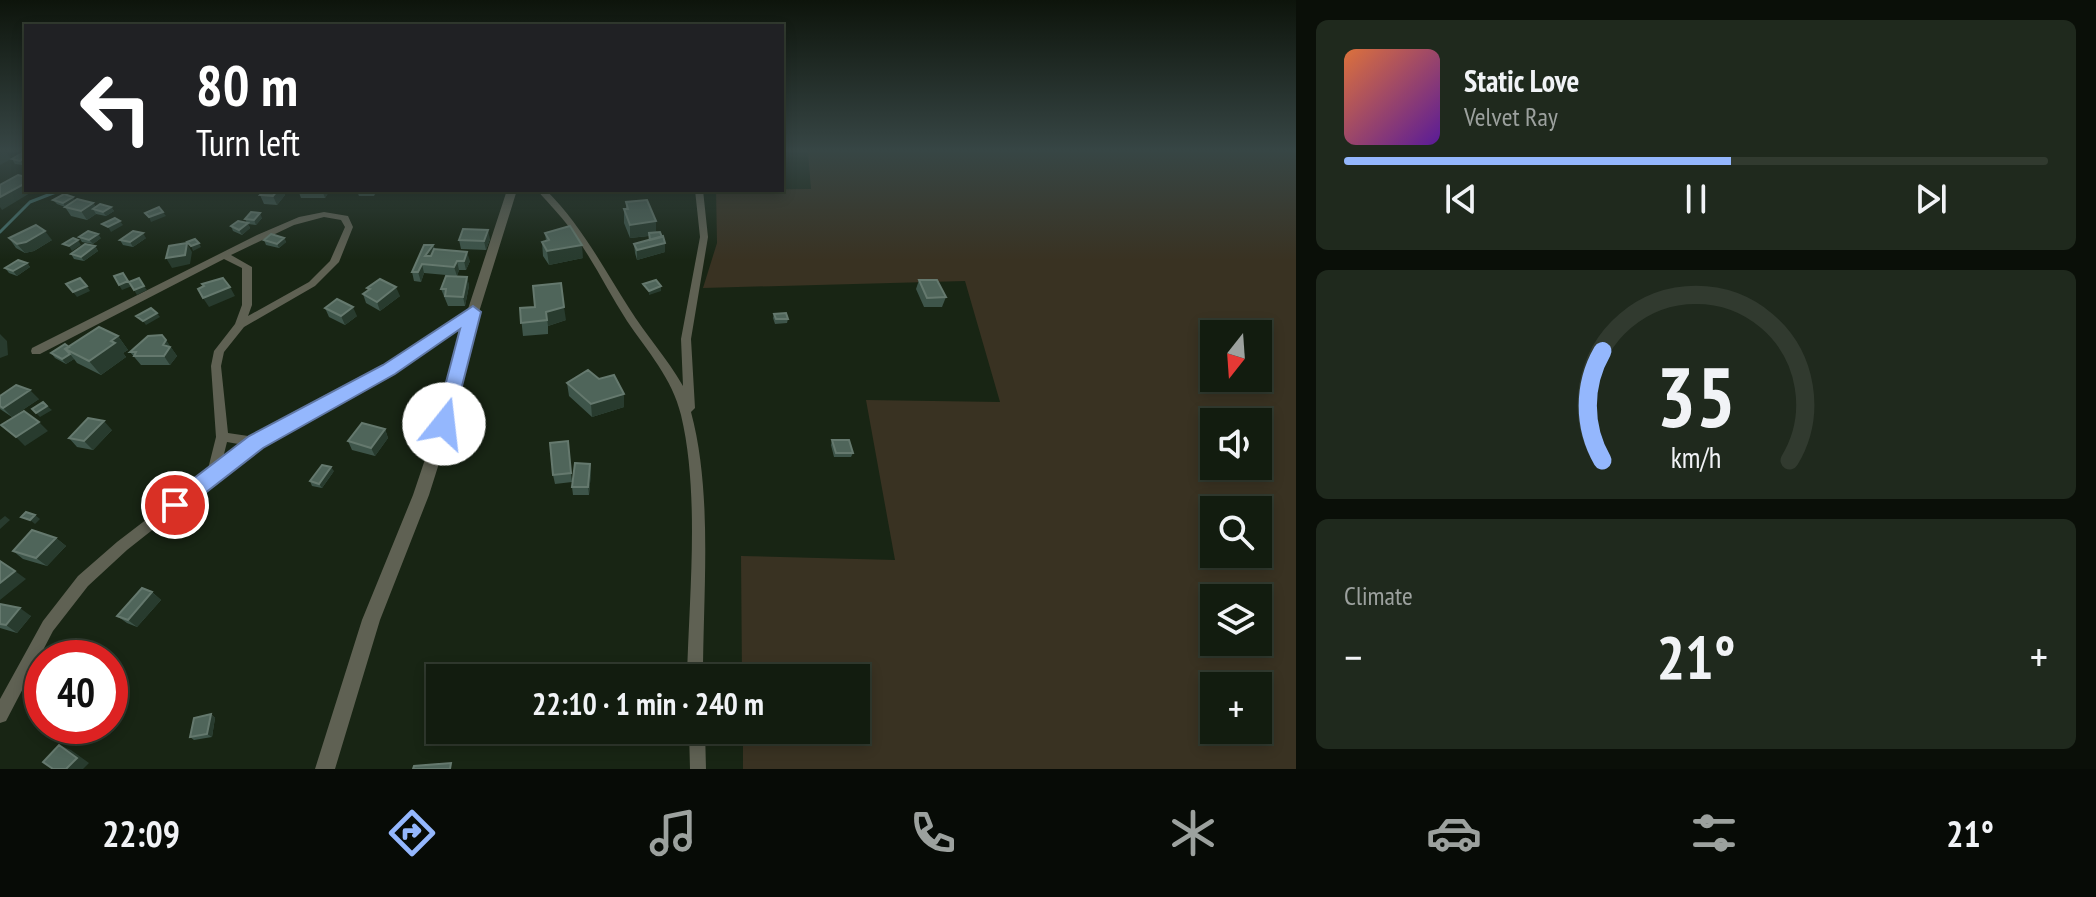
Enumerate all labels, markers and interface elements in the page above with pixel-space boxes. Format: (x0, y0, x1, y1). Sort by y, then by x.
text: 80 m (196, 49, 298, 121)
icon: left (64, 56, 168, 160)
text: Static Love (1464, 61, 1579, 100)
text: Velvet Ray (1464, 100, 1558, 133)
text: Turn left (196, 119, 300, 166)
icon: previous (1439, 177, 1483, 221)
icon: pause (1674, 177, 1718, 221)
icon: next (1909, 177, 1953, 221)
north arrow (1200, 320, 1272, 392)
map controls (1200, 320, 1272, 744)
text: 35 (1656, 341, 1736, 449)
position arrow (402, 382, 486, 466)
button: sound (1200, 408, 1272, 480)
text: km/h (1671, 439, 1721, 476)
pin (141, 471, 209, 539)
icon: arrive (153, 483, 197, 527)
button: search (1200, 496, 1272, 568)
text: Climate (1344, 579, 1413, 612)
button: layers (1200, 584, 1272, 656)
text: 21° (1656, 618, 1736, 696)
text: − (1344, 628, 1362, 685)
text: + (2030, 628, 2048, 685)
speed limit sign: 40 (24, 640, 128, 744)
button: + (1200, 672, 1272, 744)
text: 22:10 · 1 min · 240 m (532, 684, 764, 723)
icon: directions (384, 805, 440, 861)
icon: music (645, 805, 701, 861)
icon: phone (905, 805, 961, 861)
icon: climate (1165, 805, 1221, 861)
icon: car (1426, 805, 1482, 861)
icon: filters (1686, 805, 1742, 861)
text: 22:09 (102, 810, 180, 857)
text: 21° (1946, 810, 1994, 857)

